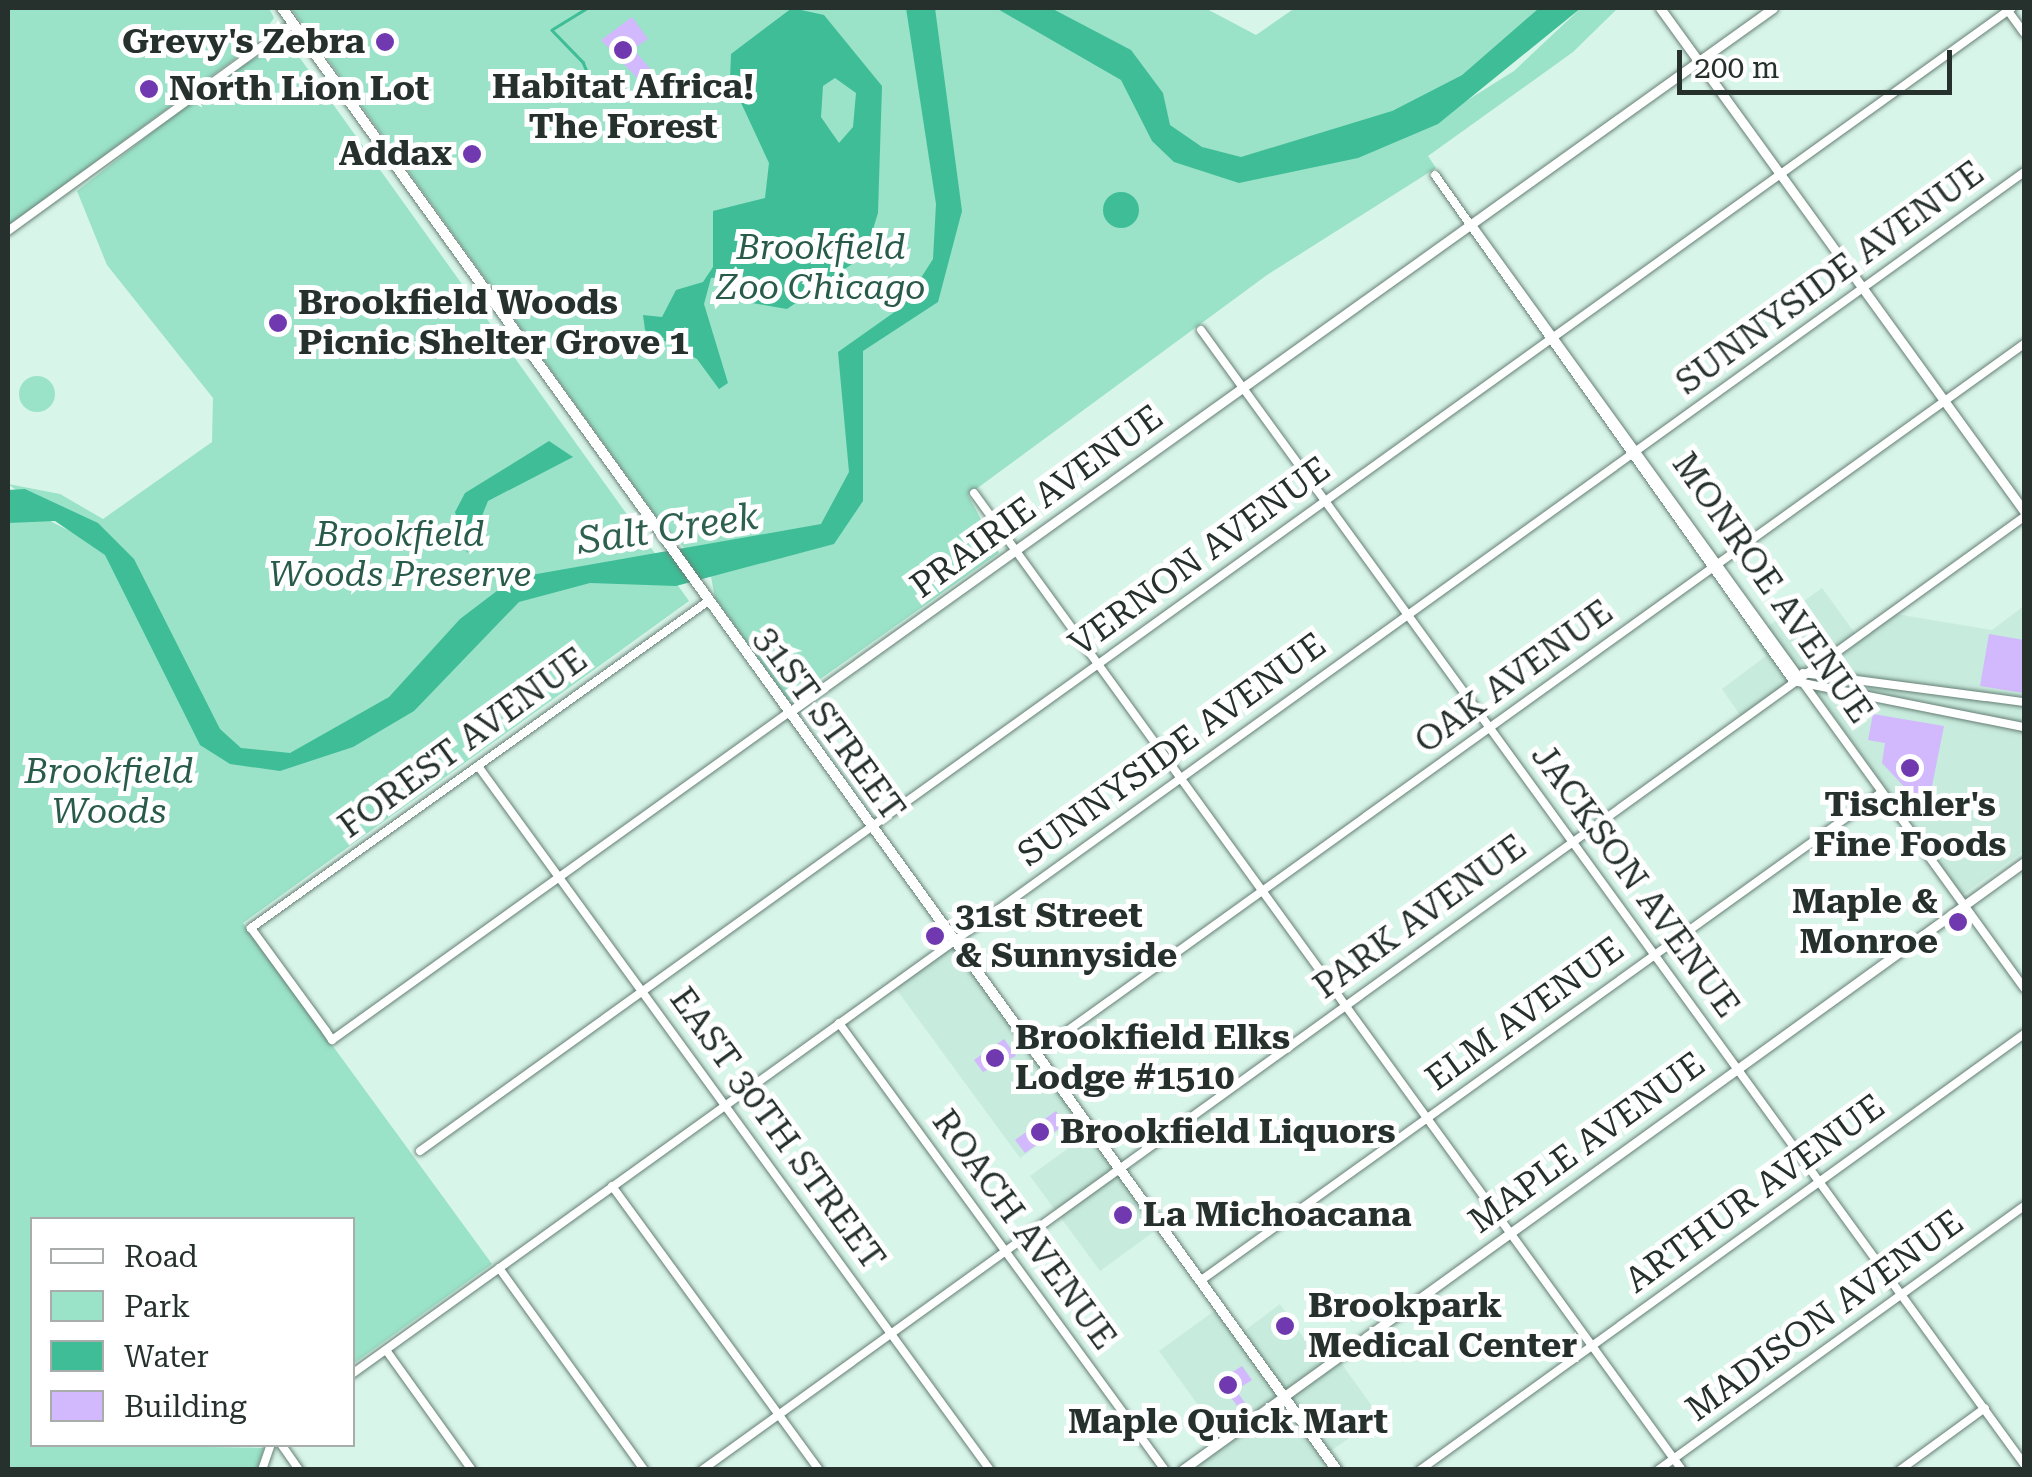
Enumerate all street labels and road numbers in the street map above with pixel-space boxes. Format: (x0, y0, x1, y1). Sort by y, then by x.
street label: SUNNYSIDE AVENUE (1668, 152, 1992, 404)
street label: PRAIRIE AVENUE (903, 396, 1171, 608)
street label: MONROE AVENUE (1663, 445, 1881, 731)
street label: VERNON AVENUE (1062, 448, 1338, 666)
street label: OAK AVENUE (1407, 591, 1621, 763)
street label: 31ST STREET (745, 619, 913, 829)
street label: SUNNYSIDE AVENUE (1010, 624, 1334, 876)
street label: FOREST AVENUE (330, 639, 596, 847)
street label: JACKSON AVENUE (1522, 736, 1748, 1026)
street label: PARK AVENUE (1306, 826, 1534, 1008)
street label: ELM AVENUE (1418, 928, 1632, 1100)
street label: EAST 30TH STREET (660, 980, 894, 1278)
street label: MAPLE AVENUE (1461, 1043, 1713, 1243)
street label: ARTHUR AVENUE (1617, 1086, 1893, 1302)
street label: ROACH AVENUE (923, 1102, 1125, 1358)
street label: MADISON AVENUE (1678, 1201, 1972, 1431)

